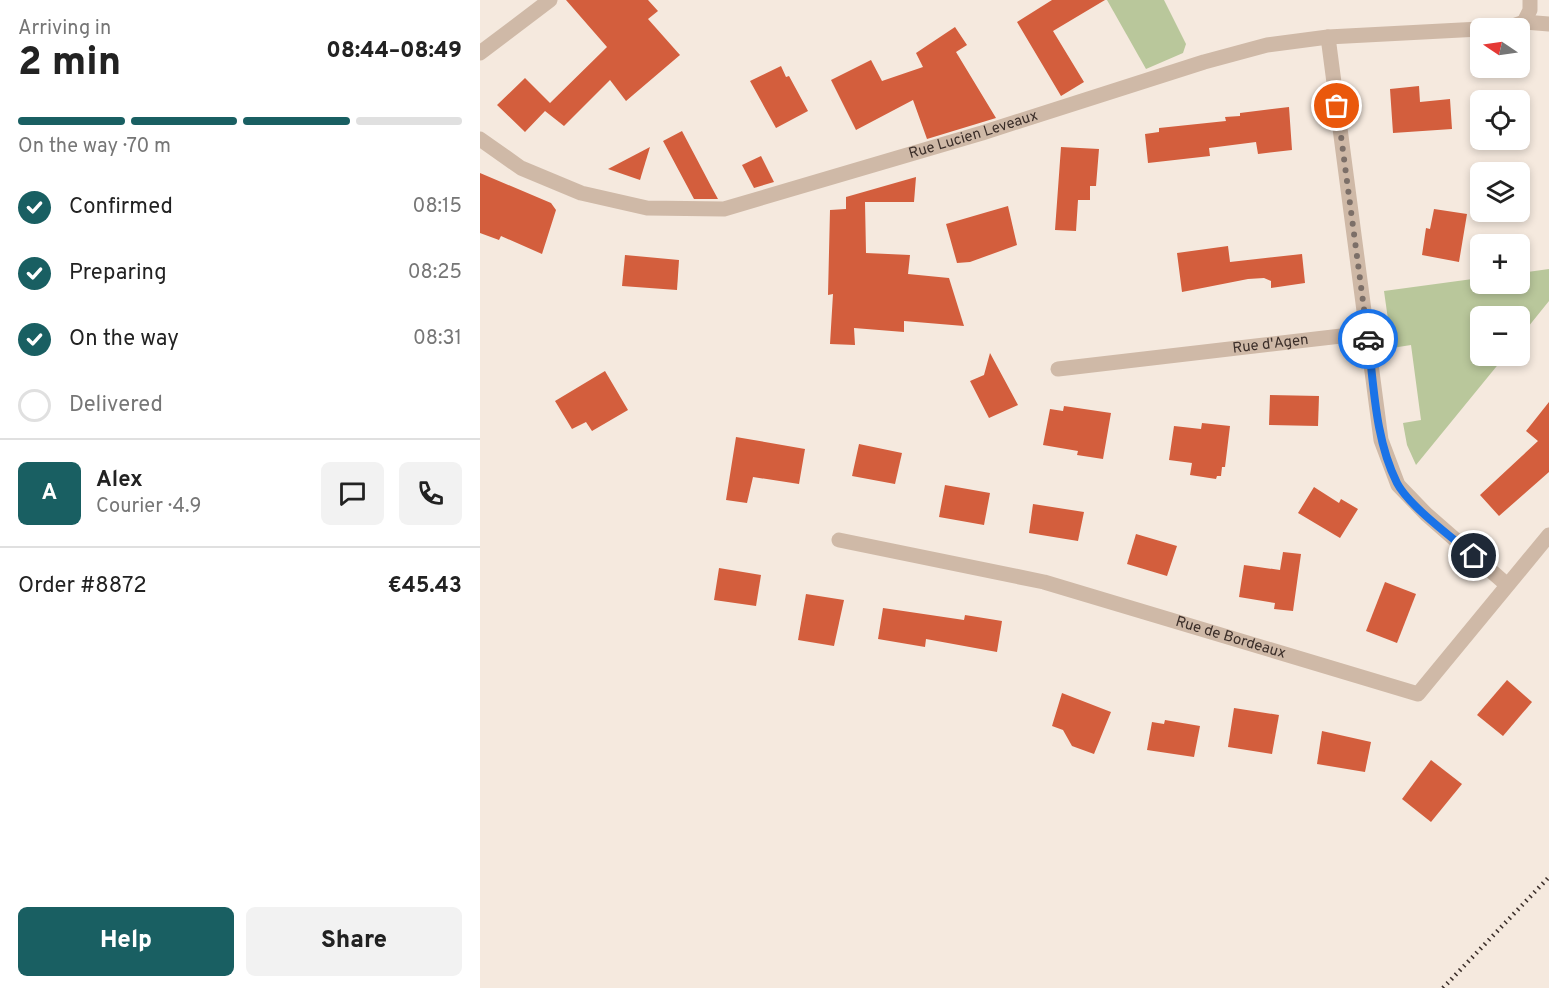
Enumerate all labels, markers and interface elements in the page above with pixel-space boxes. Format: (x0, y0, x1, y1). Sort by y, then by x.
text: Arriving in (18, 16, 111, 42)
north arrow (1470, 18, 1530, 78)
map controls (1470, 18, 1530, 366)
text: 08:44–08:49 (326, 38, 462, 65)
text: 2 min (18, 40, 121, 89)
pin (1311, 80, 1362, 131)
icon: bag (1320, 89, 1353, 122)
button: locate (1470, 90, 1530, 150)
street label: Rue Lucien Leveaux (907, 106, 1040, 164)
text: On the way · 70 m (18, 134, 171, 160)
button: layers (1470, 162, 1530, 222)
icon: check (18, 191, 51, 224)
text: Confirmed (69, 194, 173, 221)
text: 08:15 (413, 194, 462, 220)
button: + (1470, 234, 1530, 294)
icon: check (18, 257, 51, 290)
text: Preparing (69, 260, 167, 287)
text: 08:25 (408, 260, 462, 286)
button: − (1470, 306, 1530, 366)
courier (1338, 309, 1398, 369)
icon: check (18, 323, 51, 356)
icon: car (1352, 323, 1385, 356)
text: On the way (69, 326, 179, 353)
text: 08:31 (413, 326, 462, 352)
street label: Rue d'Agen (1231, 330, 1310, 358)
text: Delivered (69, 392, 163, 419)
button: chat (321, 462, 384, 525)
button: phone (399, 462, 462, 525)
text: Alex (96, 467, 143, 494)
text: A (42, 480, 57, 507)
text: Courier · 4.9 (96, 494, 201, 520)
pin (1448, 530, 1499, 581)
icon: home (1457, 539, 1490, 572)
text: Order #8872 (18, 573, 147, 600)
text: €45.43 (388, 573, 462, 600)
street label: Rue de Bordeaux (1173, 612, 1288, 663)
button: Help (18, 907, 234, 976)
button: Share (246, 907, 462, 976)

